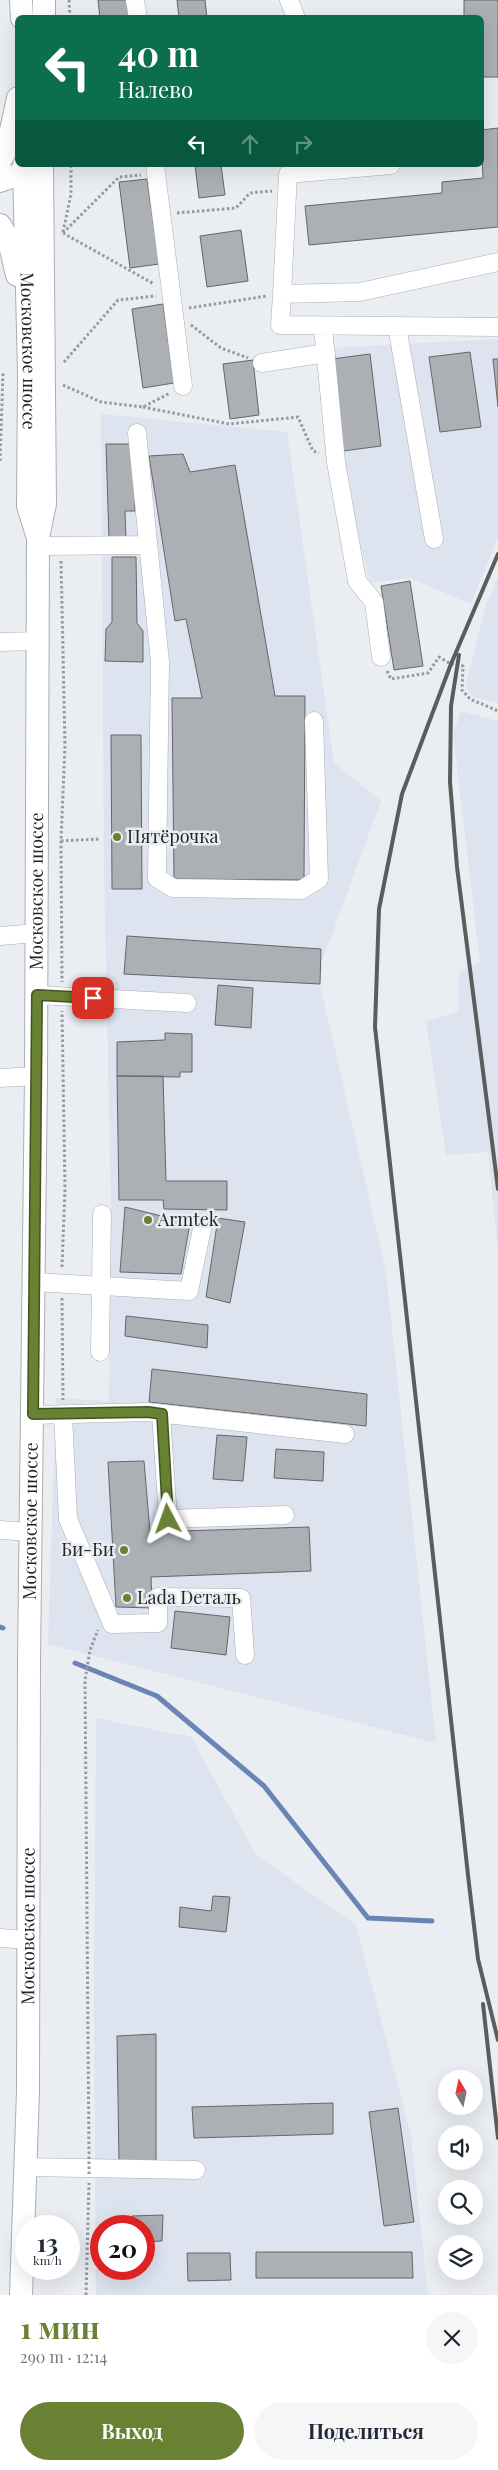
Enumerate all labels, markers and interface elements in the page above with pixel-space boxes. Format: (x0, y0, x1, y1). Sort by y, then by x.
text: 40 m (118, 29, 199, 76)
icon: left (35, 35, 100, 100)
text: Налево (118, 74, 193, 104)
icon: left (183, 130, 211, 158)
icon: ahead (236, 130, 264, 158)
icon: right (289, 130, 317, 158)
street label: Московское шоссе (16, 272, 42, 430)
street label: Московское шоссе (23, 812, 48, 970)
place label: Пятёрочка (127, 824, 218, 848)
marker: Пятёрочка (111, 831, 123, 843)
pin (72, 977, 114, 1019)
icon: arrive (79, 984, 107, 1012)
place label: Armtek (157, 1207, 219, 1231)
marker: Armtek (142, 1214, 154, 1226)
street label: Московское шоссе (17, 1442, 43, 1600)
position arrow (141, 1492, 193, 1544)
place label: Би-Би (61, 1537, 114, 1561)
marker: Би-Би (118, 1544, 130, 1556)
place label: Lada Dеталь (137, 1585, 241, 1609)
marker: Lada Dеталь (121, 1592, 133, 1604)
street label: Московское шоссе (15, 1847, 40, 2005)
north arrow (438, 2070, 482, 2115)
map controls (438, 2070, 483, 2280)
button: sound (438, 2125, 483, 2170)
button: search (438, 2180, 483, 2225)
speed limit sign: 20 (90, 2215, 155, 2280)
text: 13 (37, 2225, 58, 2258)
button: layers (438, 2235, 483, 2280)
text: km/h (33, 2252, 62, 2268)
text: 1 мин (20, 2307, 100, 2347)
button: close (426, 2312, 478, 2364)
text: 290 m · 12:14 (20, 2346, 107, 2367)
button: Выход (20, 2402, 244, 2460)
button: Поделиться (254, 2402, 478, 2460)

